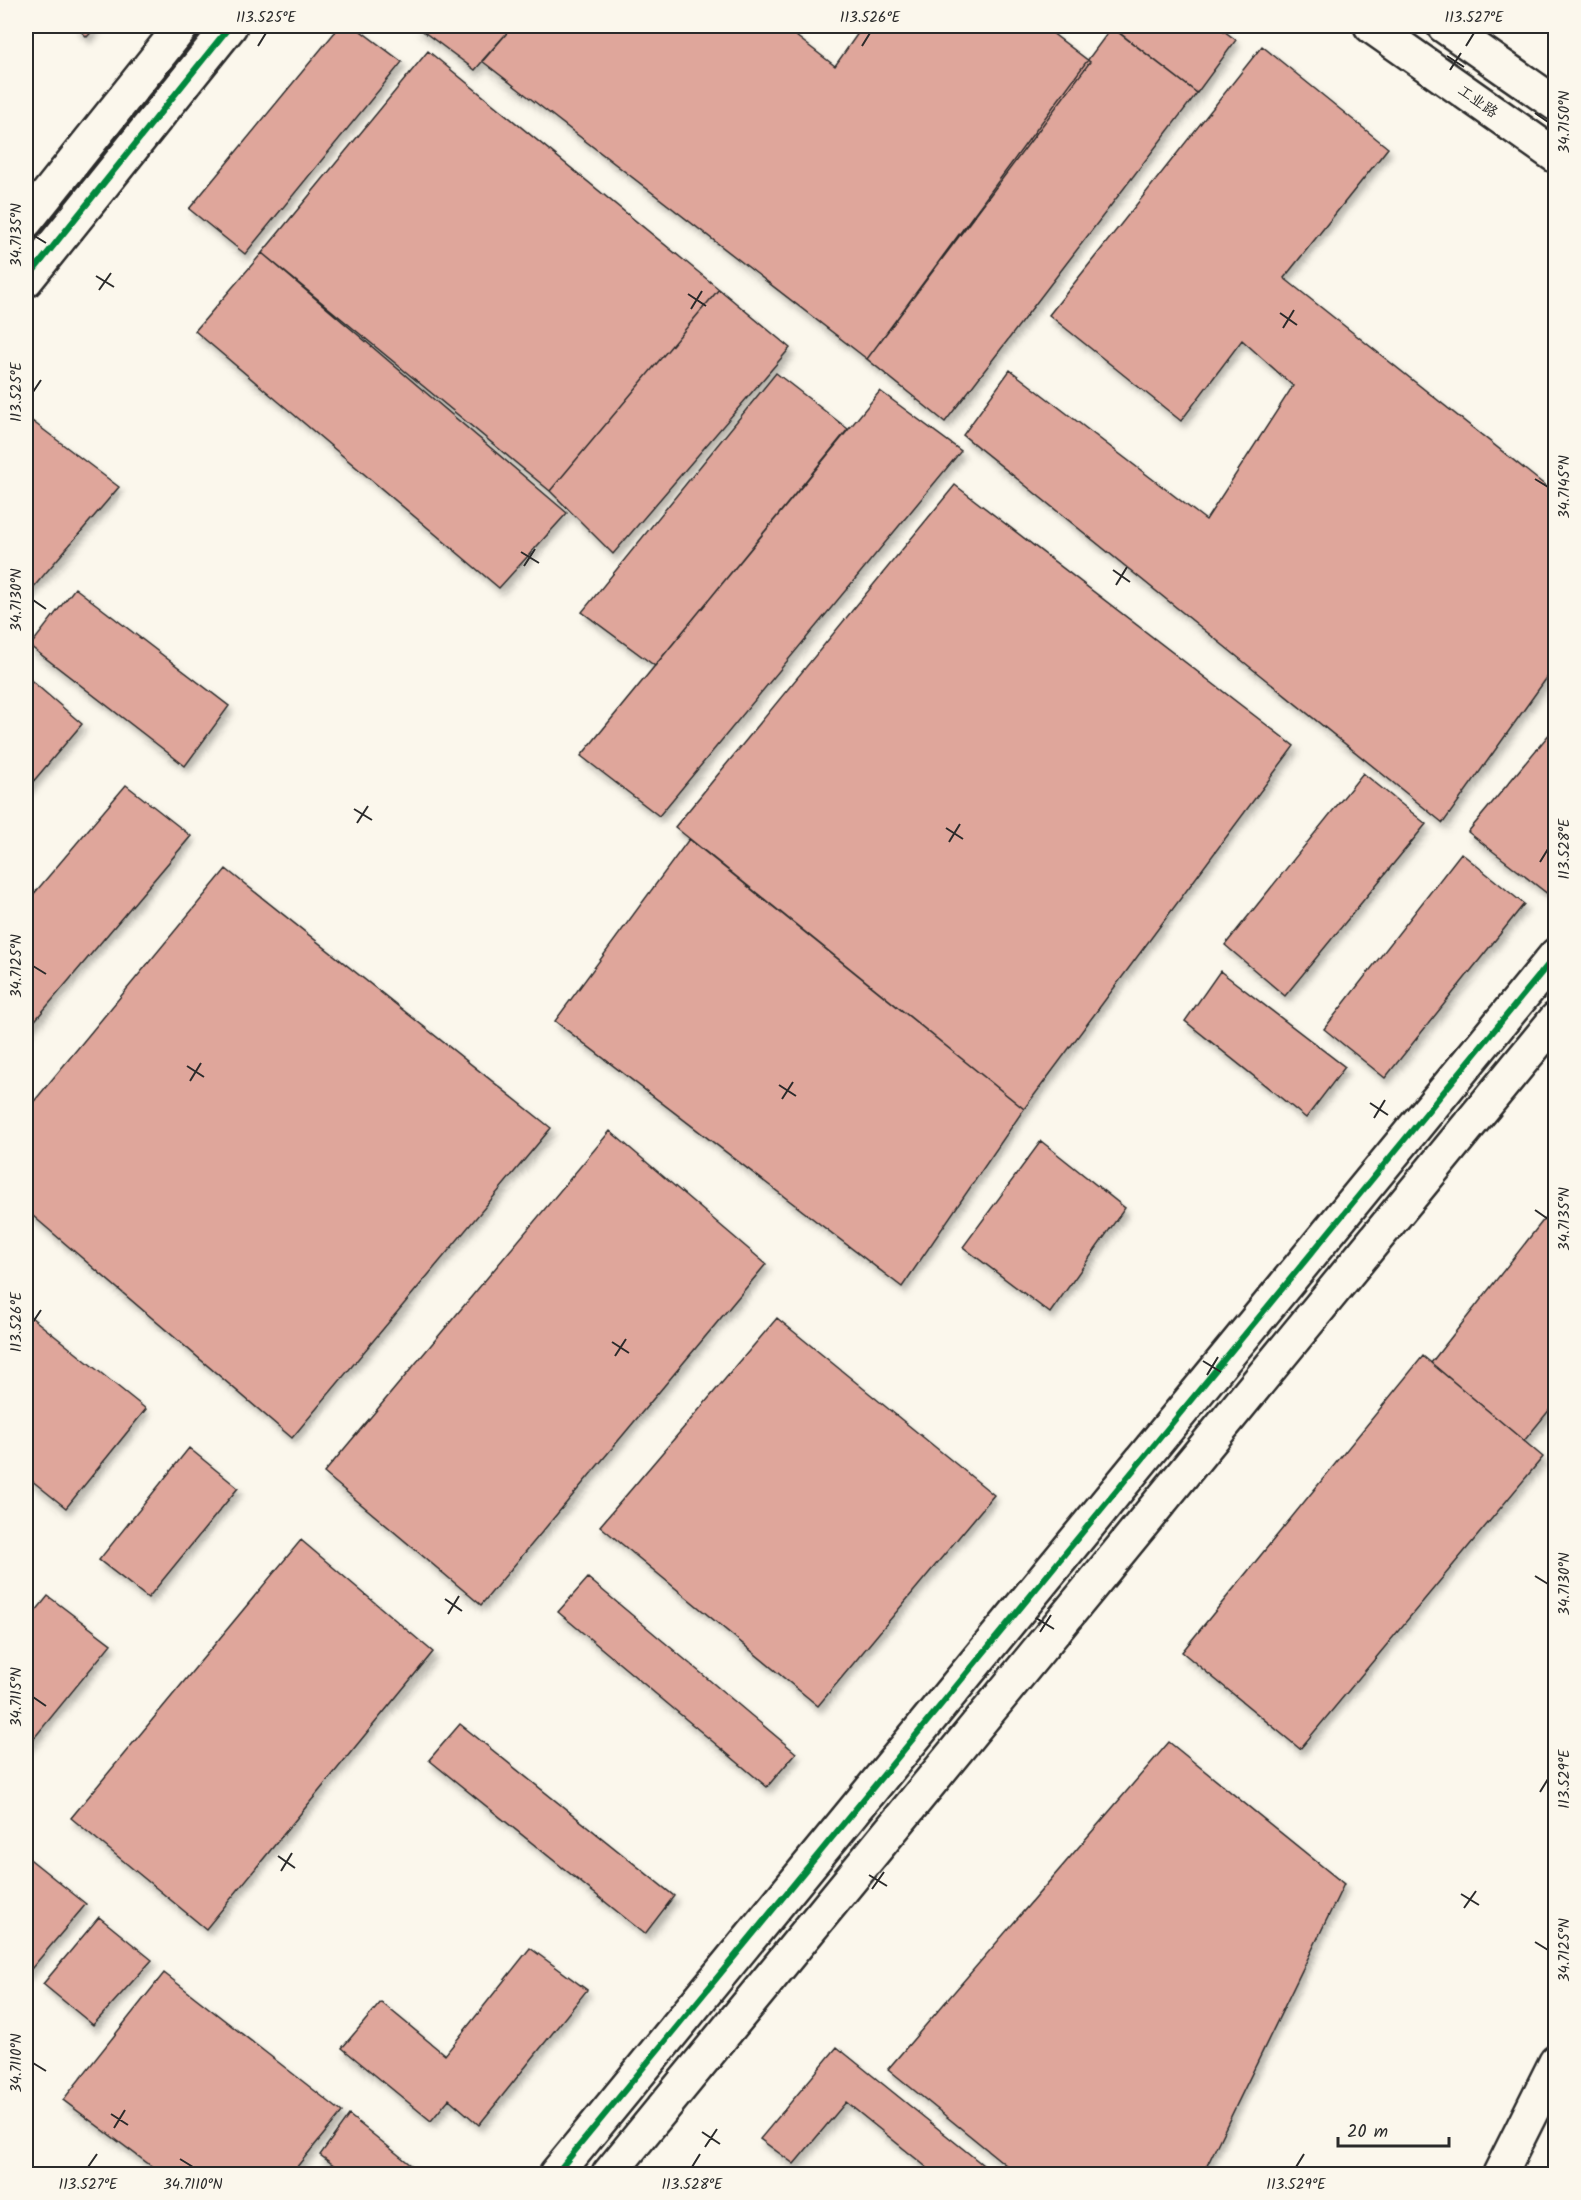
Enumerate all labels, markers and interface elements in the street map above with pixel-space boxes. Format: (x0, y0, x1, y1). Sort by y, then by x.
text: 113.525°E (236, 6, 297, 30)
text: 113.526°E (840, 6, 901, 30)
text: 113.527°E (1444, 6, 1505, 30)
street label: 工业路 (1452, 79, 1503, 125)
text: 34.7150°N (1553, 91, 1577, 153)
text: 34.7135°N (5, 203, 29, 267)
text: 113.525°E (5, 361, 29, 422)
text: 34.7145°N (1553, 455, 1577, 519)
text: 34.7130°N (5, 568, 29, 632)
text: 113.528°E (1553, 817, 1577, 880)
text: 34.7125°N (5, 934, 29, 998)
text: 34.7135°N (1553, 1187, 1577, 1251)
text: 113.526°E (5, 1291, 29, 1352)
text: 34.7130°N (1553, 1552, 1577, 1616)
text: 34.7115°N (5, 1667, 29, 1727)
text: 113.529°E (1553, 1748, 1577, 1809)
text: 34.7125°N (1553, 1918, 1577, 1982)
text: 34.7110°N (5, 2033, 29, 2093)
scale bar (1338, 2110, 1449, 2148)
text: 20 m (1347, 2118, 1388, 2147)
text: 113.527°E (58, 2173, 119, 2197)
text: 34.7110°N (163, 2173, 223, 2197)
text: 113.528°E (661, 2173, 724, 2197)
text: 113.529°E (1266, 2173, 1327, 2197)

